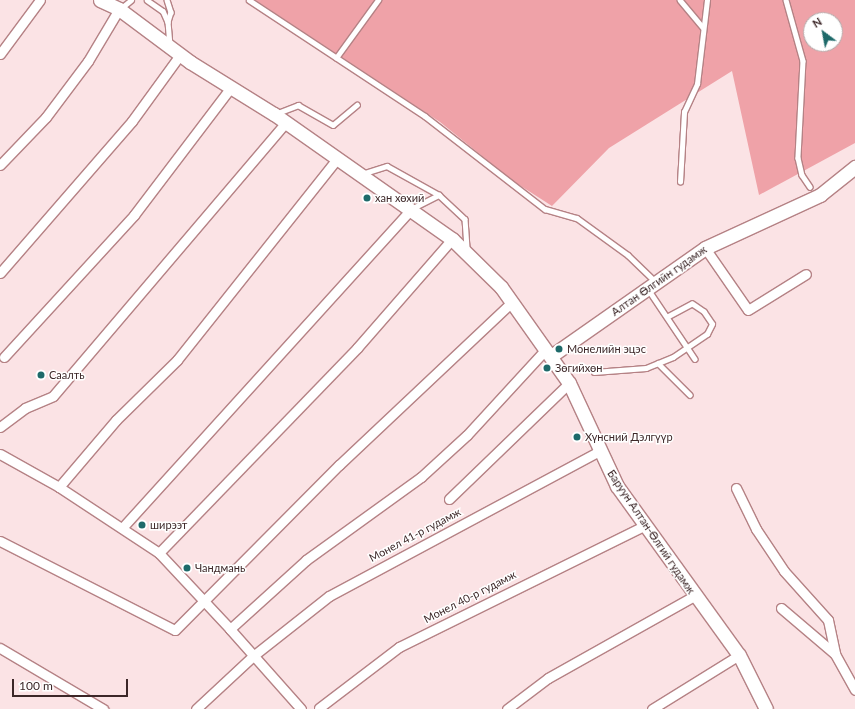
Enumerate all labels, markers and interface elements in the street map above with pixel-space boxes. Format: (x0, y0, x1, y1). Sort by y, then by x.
north arrow (803, 12, 843, 52)
text: N (810, 14, 824, 30)
place label: хан хөхий (375, 191, 424, 205)
marker: хан хөхий (362, 193, 372, 203)
street label: Алтан Өлгийн гудамж (609, 243, 709, 319)
place label: Монелийн эцэс (567, 342, 646, 356)
marker: Монелийн эцэс (554, 344, 564, 354)
place label: Зөгийхөн (555, 361, 602, 375)
marker: Зөгийхөн (542, 363, 552, 373)
place label: Саалть (49, 368, 85, 382)
marker: Саалть (36, 370, 46, 380)
place label: Хүнсний Дэлгүүр (585, 430, 673, 444)
marker: Хүнсний Дэлгүүр (572, 432, 582, 442)
street label: Баруун Алтан-Өлгий гудамж (604, 467, 698, 597)
street label: Монел 41-р гудамж (367, 505, 463, 565)
place label: ширээт (150, 518, 187, 532)
marker: ширээт (137, 520, 147, 530)
place label: Чандмань (195, 561, 245, 575)
marker: Чандмань (182, 563, 192, 573)
street label: Монел 40-р гудамж (422, 568, 518, 626)
scale bar (14, 671, 130, 697)
text: 100 m (19, 678, 53, 693)

